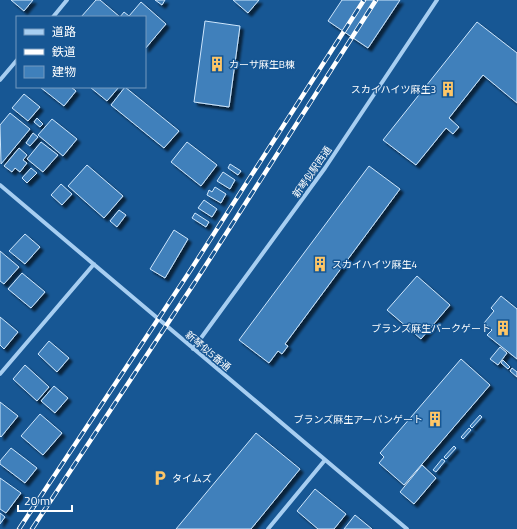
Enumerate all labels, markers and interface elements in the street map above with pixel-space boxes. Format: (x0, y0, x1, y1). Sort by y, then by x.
legend (16, 16, 146, 88)
text: 道路 (52, 22, 76, 41)
text: 鉄道 (52, 42, 76, 61)
building icon: カーサ麻生B棟 (208, 55, 226, 73)
place label: カーサ麻生B棟 (229, 57, 295, 72)
text: 建物 (52, 62, 76, 81)
building icon: スカイハイツ麻生3 (439, 80, 457, 98)
place label: スカイハイツ麻生3 (351, 82, 436, 97)
street label: 新琴似駅西通 (289, 143, 335, 201)
building icon: スカイハイツ麻生4 (311, 255, 329, 273)
place label: スカイハイツ麻生4 (332, 257, 418, 272)
building icon: ブランズ麻生パークゲート (494, 319, 512, 337)
place label: ブランズ麻生パークゲート (371, 321, 491, 336)
street label: 新琴似5番通 (182, 327, 234, 375)
building icon: ブランズ麻生アーバンゲート (426, 410, 444, 428)
place label: ブランズ麻生アーバンゲート (293, 412, 423, 427)
parking icon: タイムズ (151, 469, 169, 487)
place label: タイムズ (172, 471, 212, 486)
scale bar (18, 487, 72, 513)
text: 20 m (24, 491, 50, 510)

